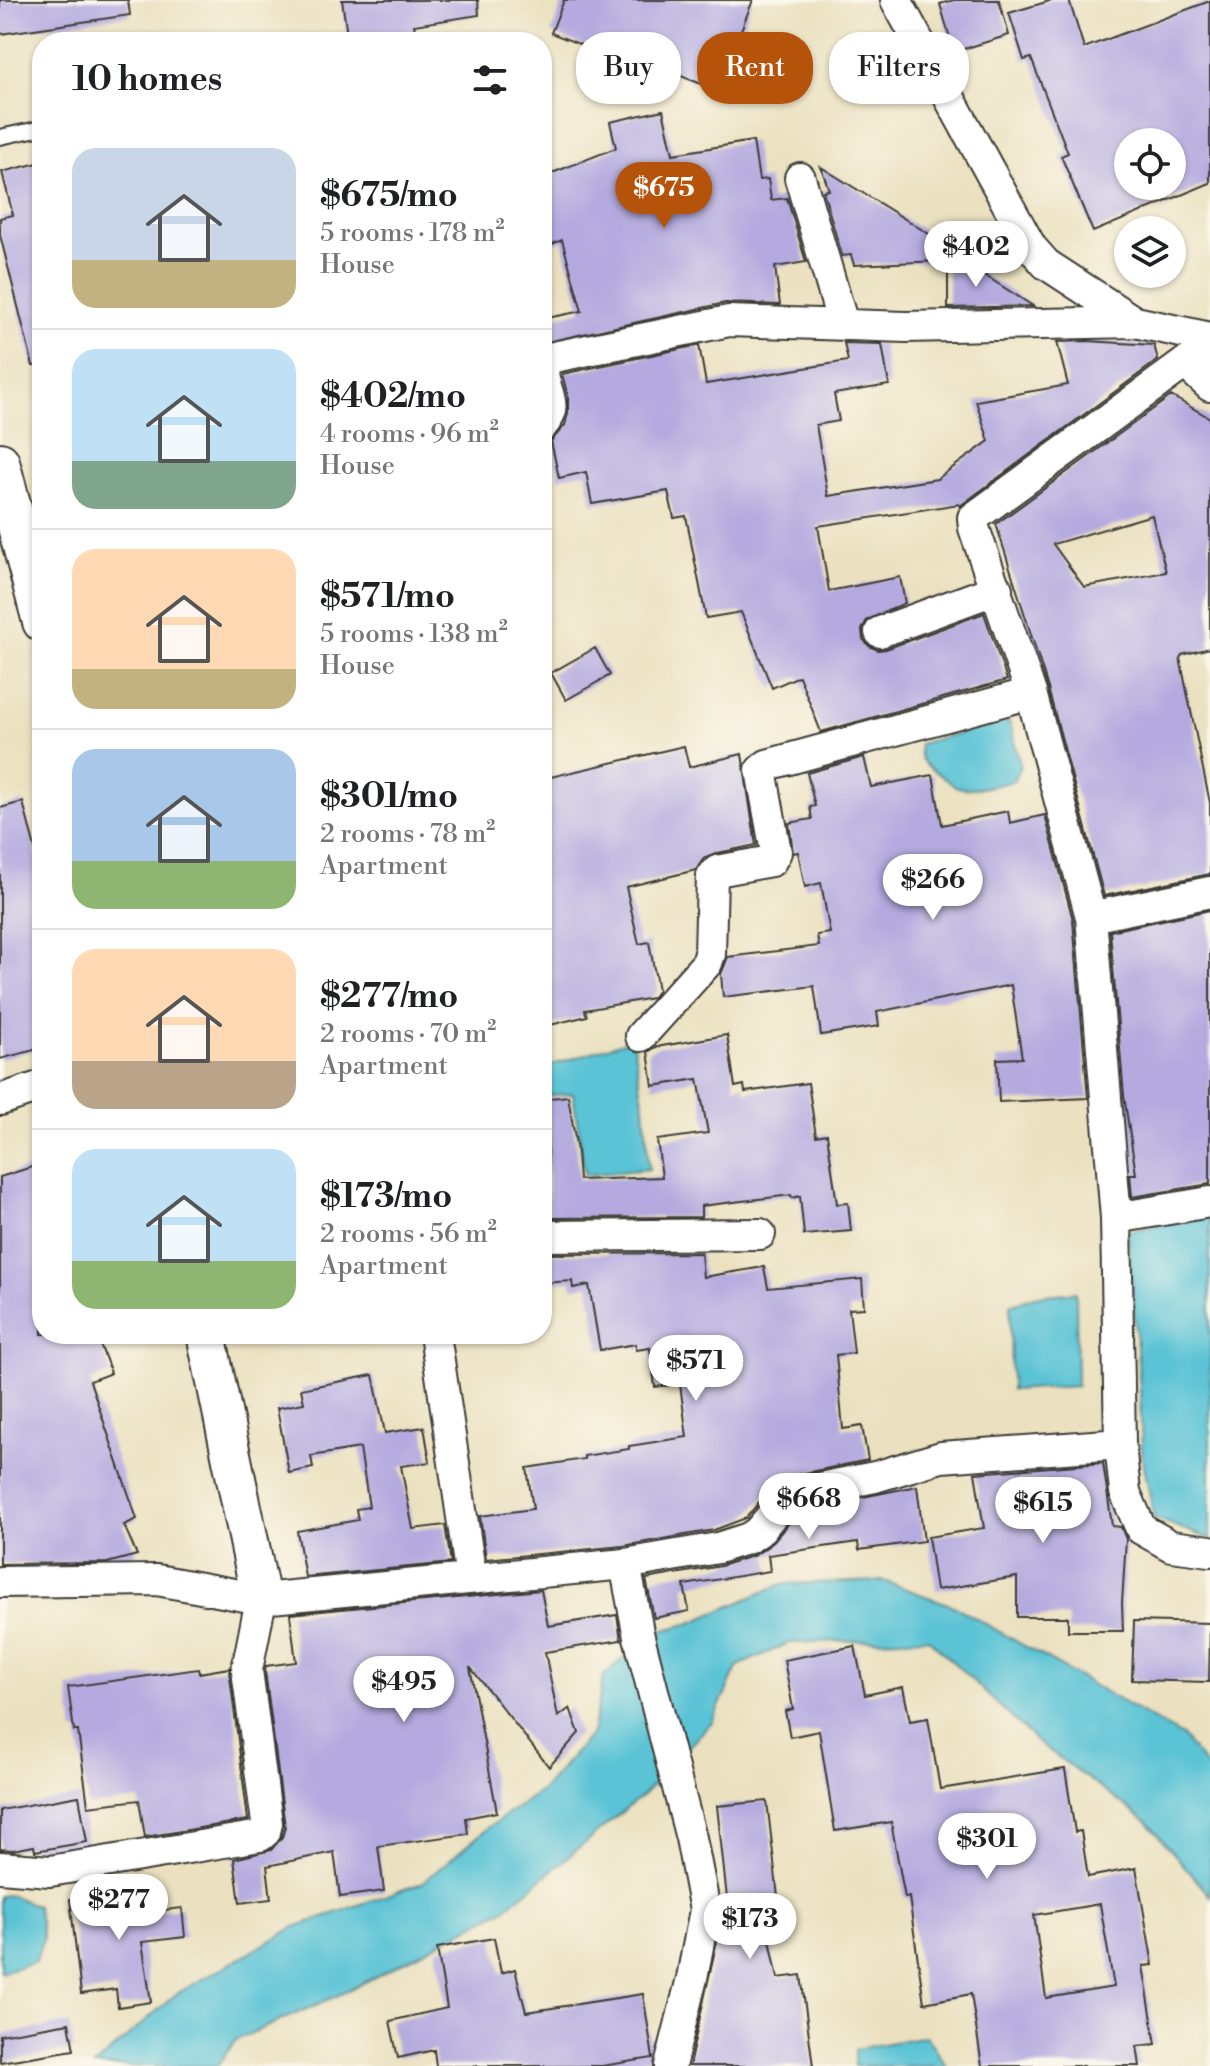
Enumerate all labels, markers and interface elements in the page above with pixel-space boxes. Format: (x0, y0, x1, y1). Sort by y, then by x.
chip: Buy (576, 32, 681, 104)
chip: Rent (697, 32, 813, 104)
chip: Filters (829, 32, 969, 104)
icon: filters (468, 58, 512, 102)
text: 10 homes (72, 59, 222, 101)
map controls (1114, 128, 1186, 288)
button: locate (1114, 128, 1186, 200)
pin: $675 (617, 162, 711, 230)
text: $675 (633, 172, 695, 204)
text: $675/mo (320, 175, 458, 217)
icon: home (136, 180, 232, 276)
button: layers (1114, 216, 1186, 288)
text: 5 rooms · 178 m² (320, 217, 505, 249)
pin: $402 (929, 221, 1023, 289)
text: $402 (942, 231, 1010, 263)
text: House (320, 249, 395, 281)
text: $402/mo (320, 376, 466, 418)
icon: home (136, 381, 232, 477)
text: 4 rooms · 96 m² (320, 418, 499, 450)
text: House (320, 450, 395, 482)
text: $571/mo (320, 576, 455, 618)
icon: home (136, 581, 232, 677)
text: 5 rooms · 138 m² (320, 618, 508, 650)
text: House (320, 650, 395, 682)
text: $301/mo (320, 776, 458, 818)
icon: home (136, 781, 232, 877)
text: 2 rooms · 78 m² (320, 818, 495, 850)
text: Apartment (320, 850, 448, 882)
pin: $266 (886, 854, 980, 922)
text: $266 (901, 864, 965, 896)
text: $277/mo (320, 976, 458, 1018)
icon: home (136, 981, 232, 1077)
text: 2 rooms · 70 m² (320, 1018, 496, 1050)
text: Apartment (320, 1050, 448, 1082)
text: $173/mo (320, 1176, 452, 1218)
icon: home (136, 1181, 232, 1277)
text: 2 rooms · 56 m² (320, 1218, 497, 1250)
text: Apartment (320, 1250, 448, 1282)
pin: $571 (649, 1335, 743, 1403)
text: $571 (666, 1345, 726, 1377)
pin: $668 (762, 1473, 856, 1541)
pin: $615 (996, 1477, 1090, 1545)
text: $668 (777, 1483, 841, 1515)
text: $615 (1013, 1487, 1073, 1519)
pin: $495 (357, 1656, 451, 1724)
text: $495 (371, 1666, 437, 1698)
pin: $301 (940, 1813, 1034, 1881)
text: $301 (956, 1823, 1018, 1855)
pin: $277 (72, 1874, 166, 1942)
text: $277 (88, 1884, 150, 1916)
pin: $173 (703, 1893, 797, 1961)
text: $173 (721, 1903, 779, 1935)

